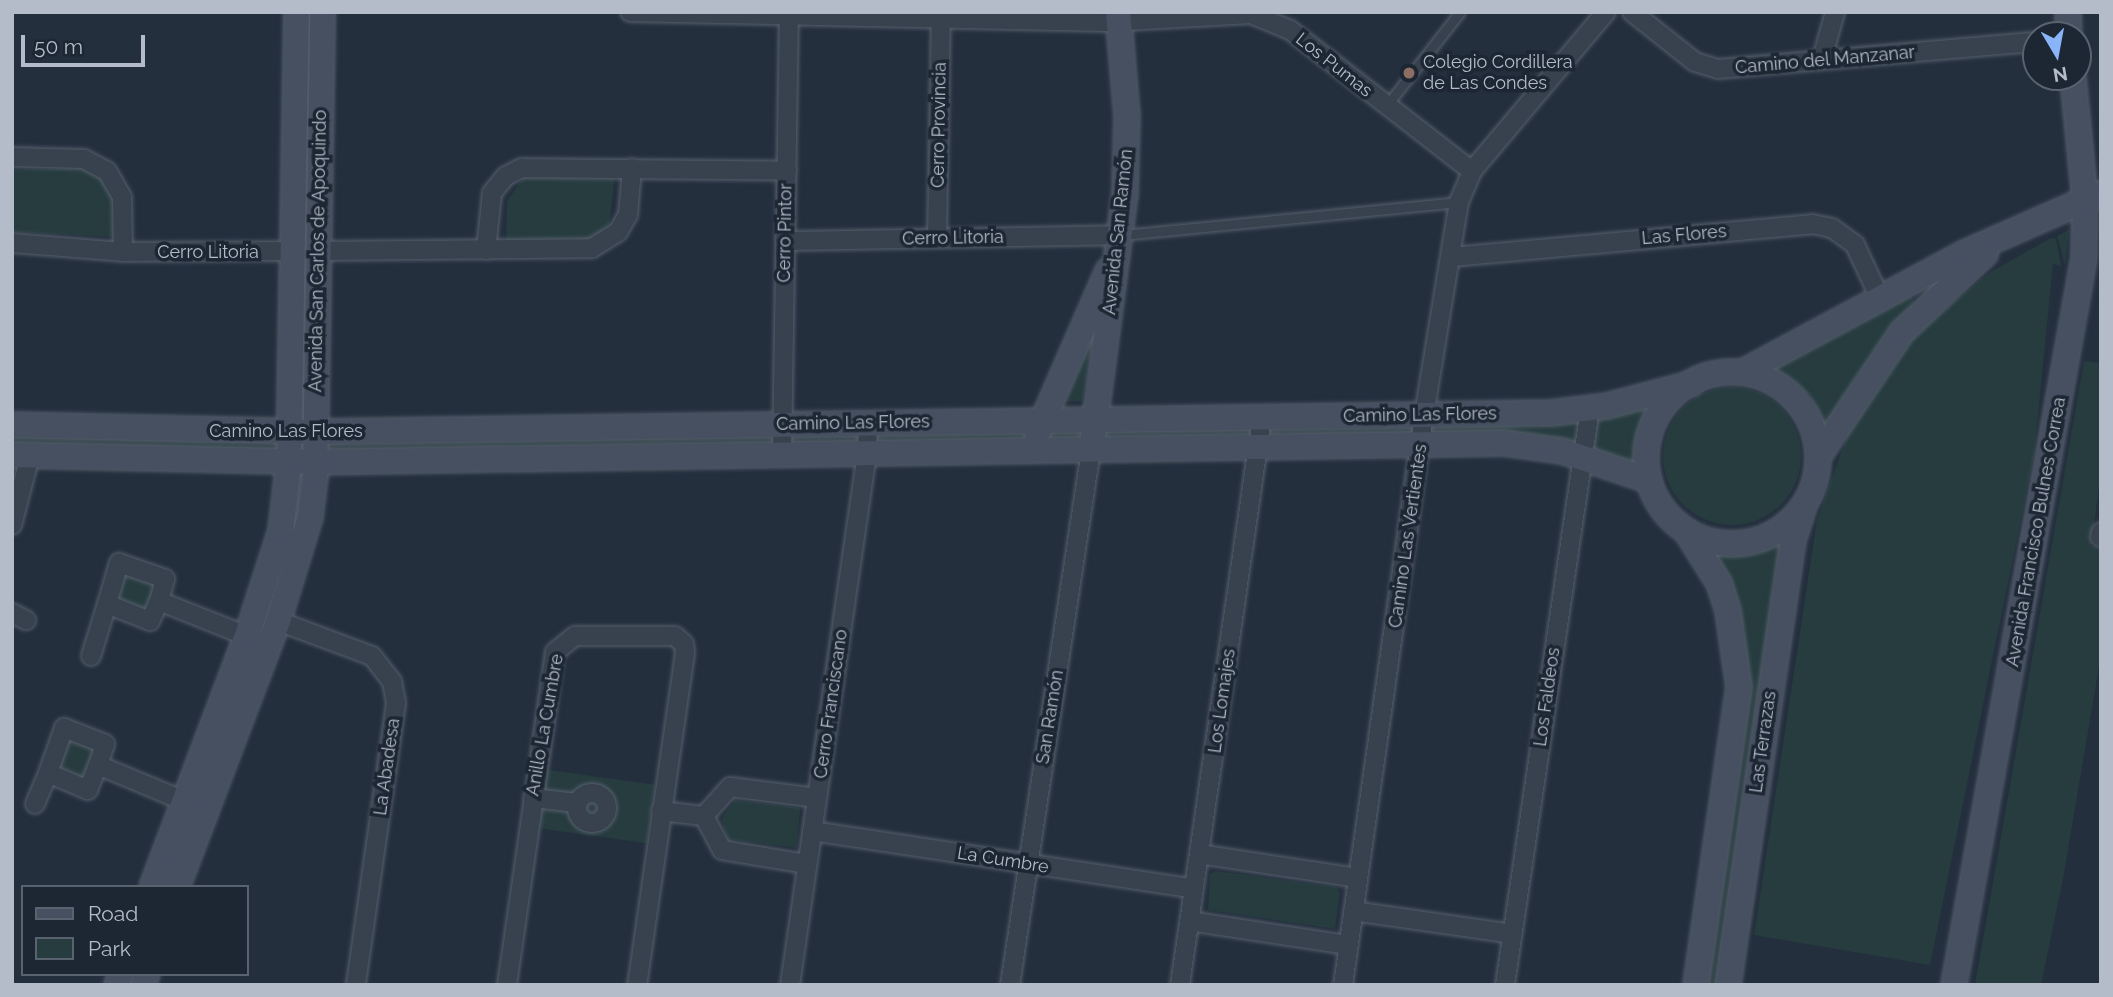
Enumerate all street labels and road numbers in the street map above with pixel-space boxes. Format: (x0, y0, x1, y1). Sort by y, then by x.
street label: Los Pumas (1291, 28, 1377, 102)
street label: Camino del Manzanar (1734, 41, 1916, 79)
street label: Cerro Provincia (927, 62, 951, 188)
street label: Avenida San Carlos de Apoquindo (305, 109, 331, 393)
street label: Avenida San Ramón (1099, 148, 1137, 316)
street label: Cerro Pintor (773, 183, 797, 283)
street label: Las Flores (1641, 221, 1727, 249)
street label: Cerro Litoria (902, 226, 1004, 250)
street label: Cerro Litoria (157, 241, 259, 263)
street label: Avenida Francisco Bulnes Correa (2002, 396, 2070, 668)
street label: Camino Las Flores (1343, 403, 1497, 427)
street label: Camino Las Flores (776, 411, 930, 435)
street label: Camino Las Flores (209, 420, 363, 442)
street label: Camino Las Vertientes (1384, 442, 1432, 630)
street label: Cerro Franciscano (810, 628, 852, 780)
street label: Los Faldeos (1529, 646, 1565, 748)
street label: Los Lomajes (1204, 648, 1240, 754)
street label: Anillo La Cumbre (522, 652, 568, 798)
street label: San Ramón (1032, 668, 1068, 766)
street label: Las Terrazas (1745, 690, 1781, 794)
street label: La Abadesa (369, 717, 405, 817)
street label: La Cumbre (956, 842, 1050, 878)

